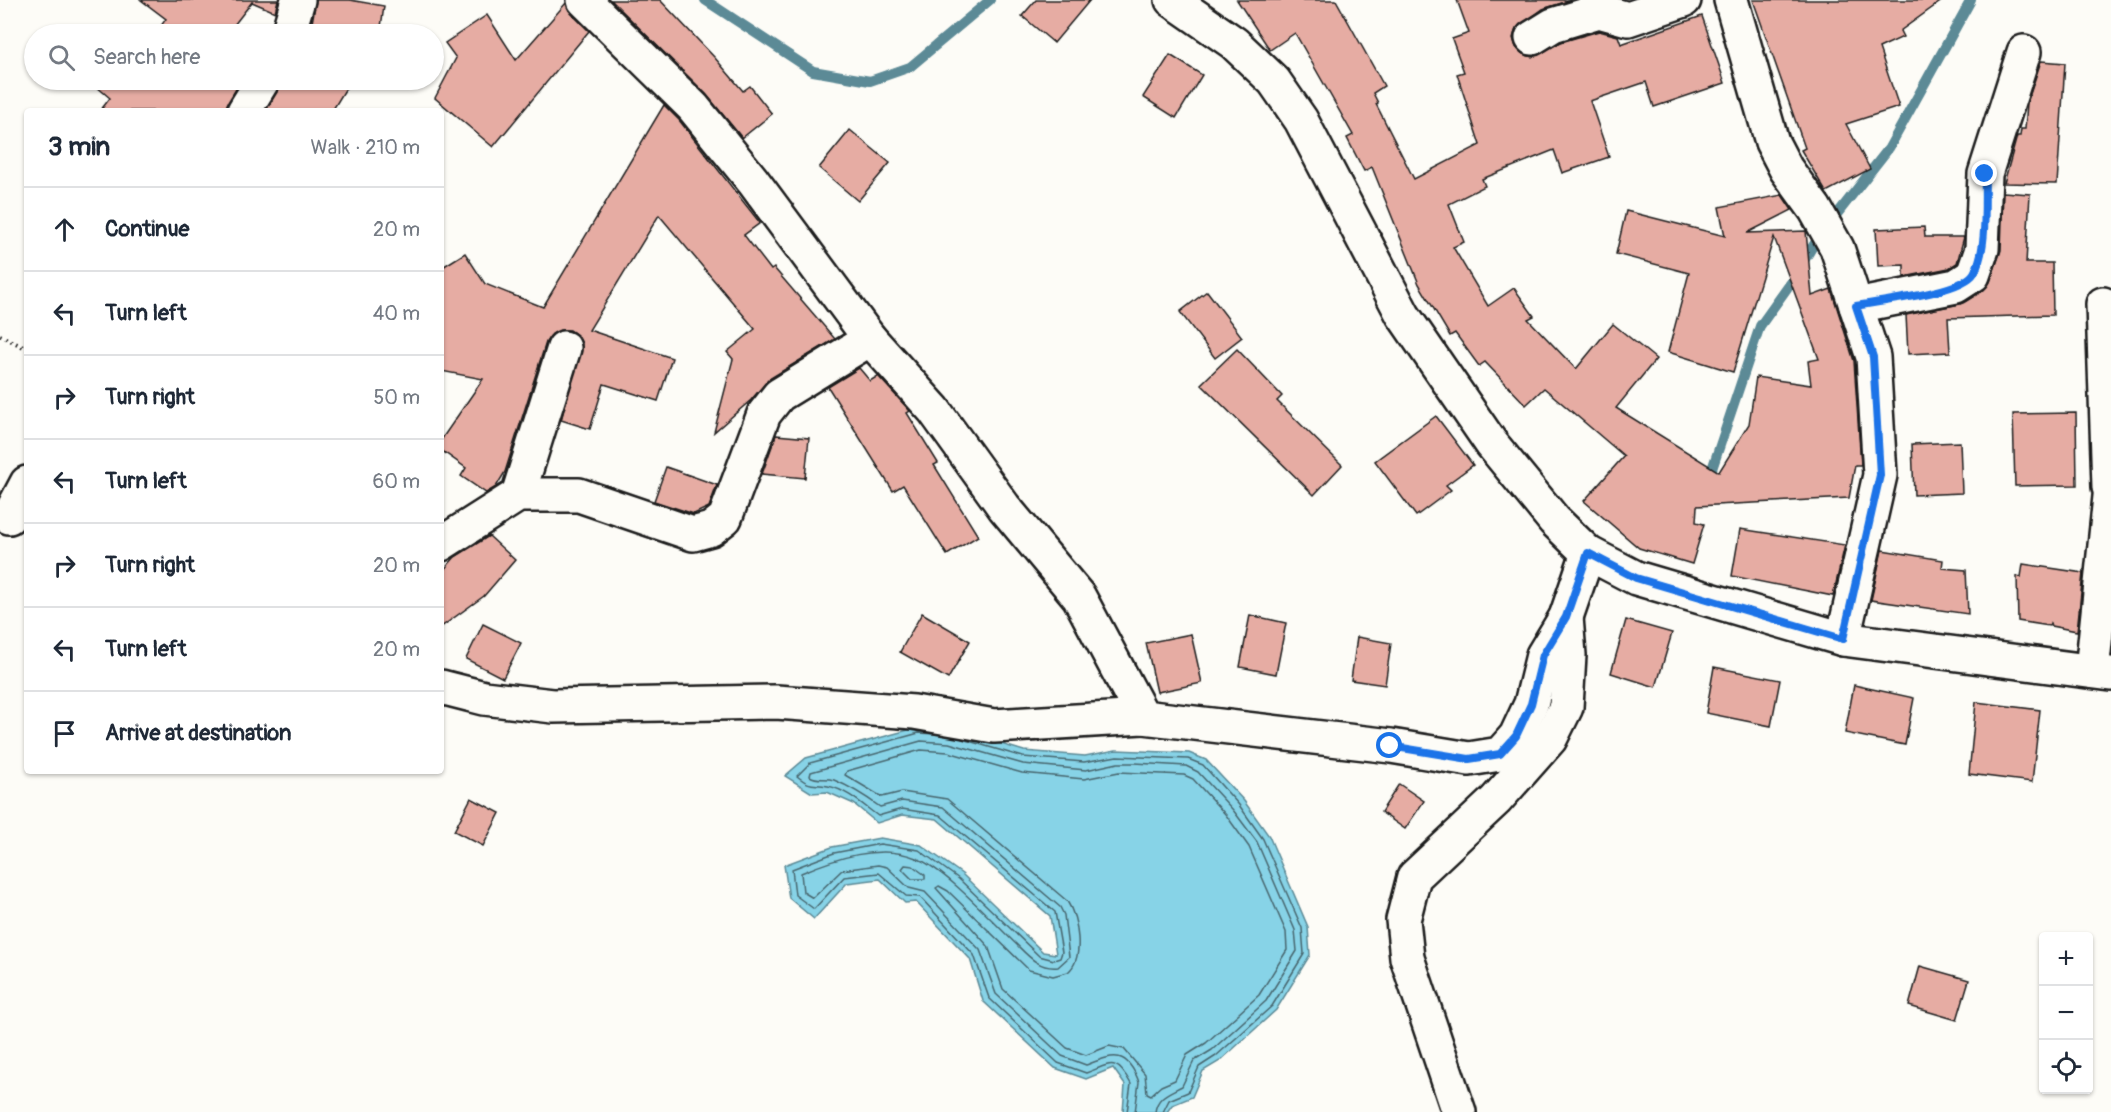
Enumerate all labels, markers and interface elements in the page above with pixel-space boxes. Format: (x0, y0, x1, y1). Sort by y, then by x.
search box (24, 24, 444, 90)
icon: search (45, 41, 78, 74)
text: Search here (93, 43, 200, 71)
text: 3 min (48, 131, 110, 163)
text: Walk · 210 m (311, 135, 420, 160)
route end (1971, 160, 1997, 186)
icon: ahead (48, 213, 81, 246)
text: Continue (105, 215, 189, 243)
text: 20 m (373, 217, 420, 242)
icon: left (48, 297, 81, 330)
text: Turn left (105, 299, 187, 327)
text: 40 m (373, 301, 420, 326)
icon: right (48, 381, 81, 414)
text: Turn right (105, 383, 195, 411)
text: 50 m (373, 385, 420, 410)
icon: left (48, 465, 81, 498)
text: Turn left (105, 467, 187, 495)
text: 60 m (373, 469, 420, 494)
icon: right (48, 549, 81, 582)
text: Turn right (105, 551, 195, 579)
text: 20 m (373, 553, 420, 578)
icon: left (48, 633, 81, 666)
text: Turn left (105, 635, 187, 663)
text: 20 m (373, 637, 420, 662)
icon: arrive (48, 717, 81, 750)
text: Arrive at destination (105, 719, 291, 747)
route start (1376, 732, 1402, 758)
map controls (2039, 932, 2093, 1094)
button: + (2039, 932, 2093, 986)
button: − (2039, 986, 2093, 1040)
button: locate (2039, 1040, 2093, 1094)

